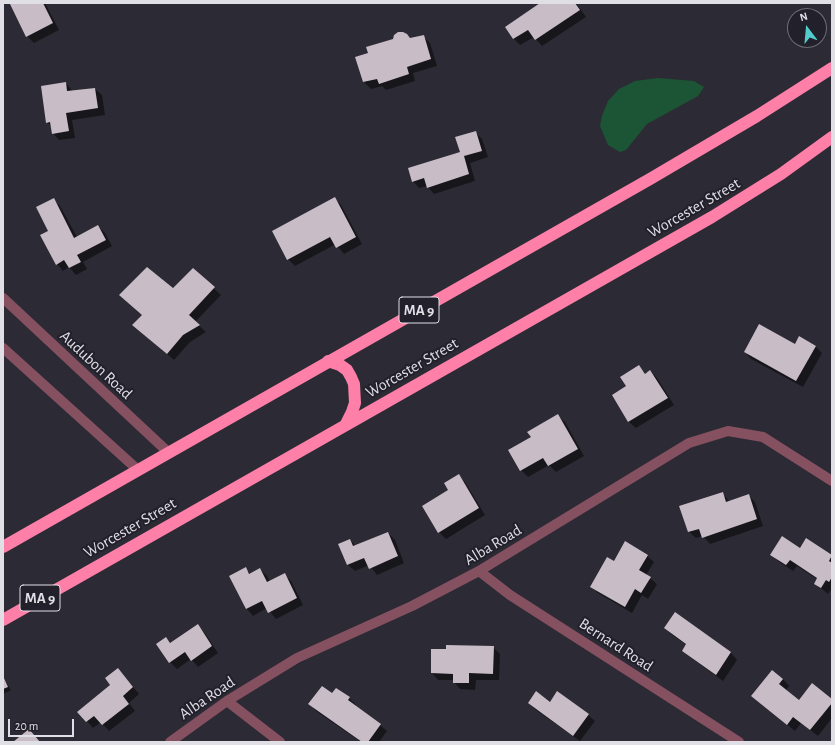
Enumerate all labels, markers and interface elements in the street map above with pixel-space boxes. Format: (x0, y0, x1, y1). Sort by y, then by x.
north arrow (787, 8, 827, 48)
text: N (799, 11, 809, 23)
street label: Worcester Street (644, 174, 744, 242)
road number: MA 9 (399, 297, 439, 323)
street label: Audubon Road (56, 327, 136, 403)
street label: Worcester Street (362, 334, 462, 402)
street label: Worcester Street (80, 494, 180, 562)
street label: Alba Road (461, 520, 525, 570)
road number: MA 9 (20, 585, 60, 611)
street label: Bernard Road (575, 614, 657, 676)
street label: Alba Road (175, 672, 239, 724)
scale bar (10, 711, 76, 737)
text: 20 m (15, 720, 38, 732)

